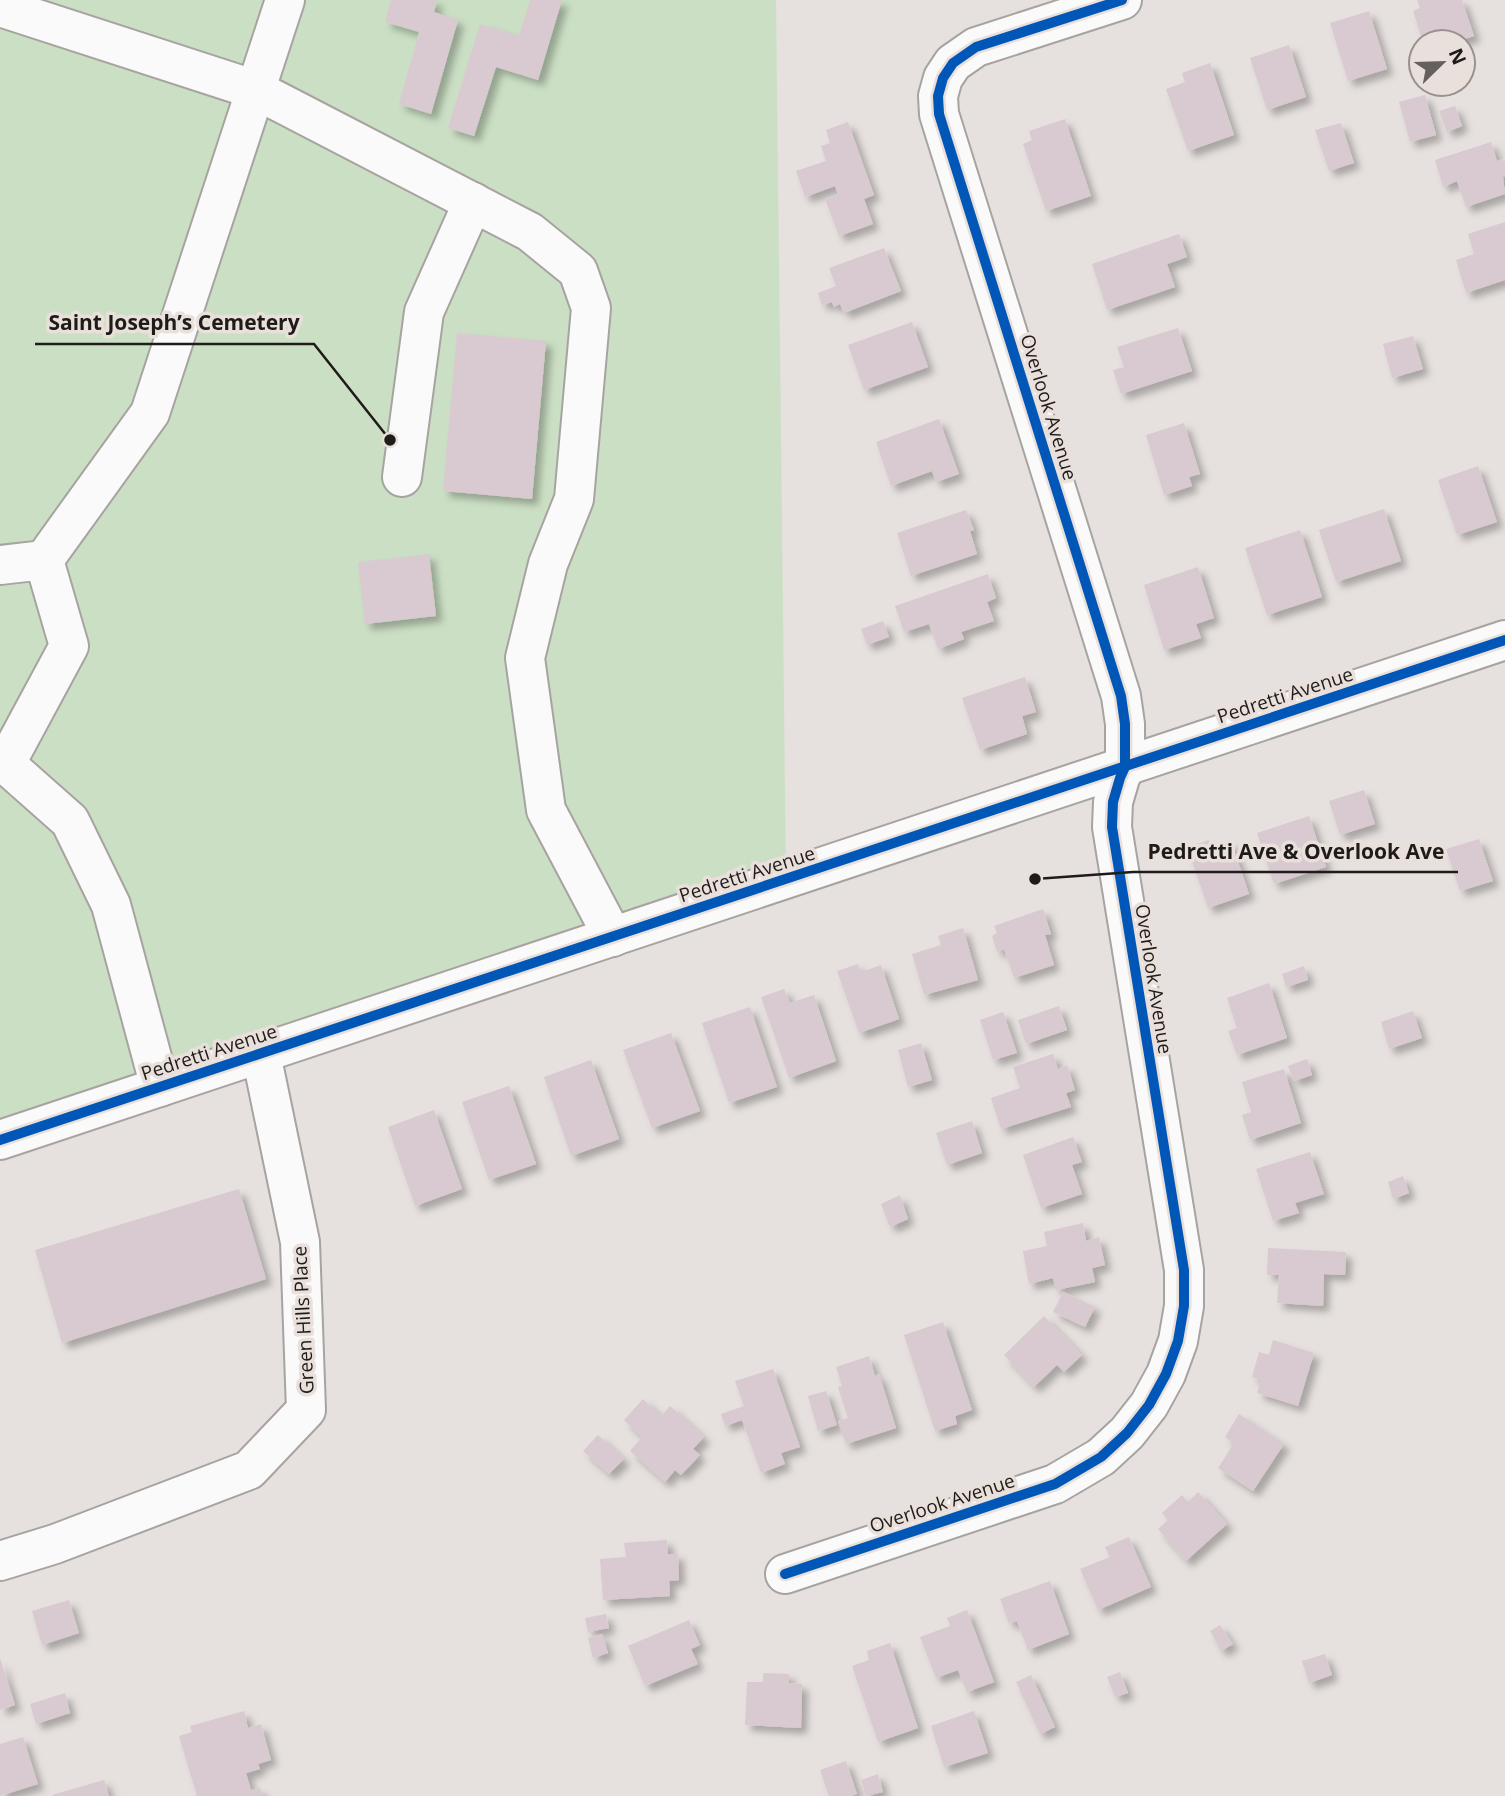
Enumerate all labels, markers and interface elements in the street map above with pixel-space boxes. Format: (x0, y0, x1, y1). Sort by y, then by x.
north arrow (1407, 28, 1477, 98)
text: N (1443, 44, 1473, 69)
callout: Saint Joseph’s Cemetery (35, 302, 314, 344)
text: Saint Joseph’s Cemetery (48, 308, 300, 336)
street label: Overlook Avenue (1014, 331, 1084, 483)
street label: Pedretti Avenue (1214, 661, 1356, 729)
callout: Pedretti Ave & Overlook Ave (1133, 830, 1458, 872)
text: Pedretti Ave & Overlook Ave (1148, 837, 1444, 865)
street label: Pedretti Avenue (676, 840, 818, 908)
street label: Overlook Avenue (1129, 902, 1179, 1056)
street label: Pedretti Avenue (138, 1018, 280, 1086)
street label: Green Hills Place (286, 1245, 320, 1395)
street label: Overlook Avenue (866, 1467, 1018, 1539)

